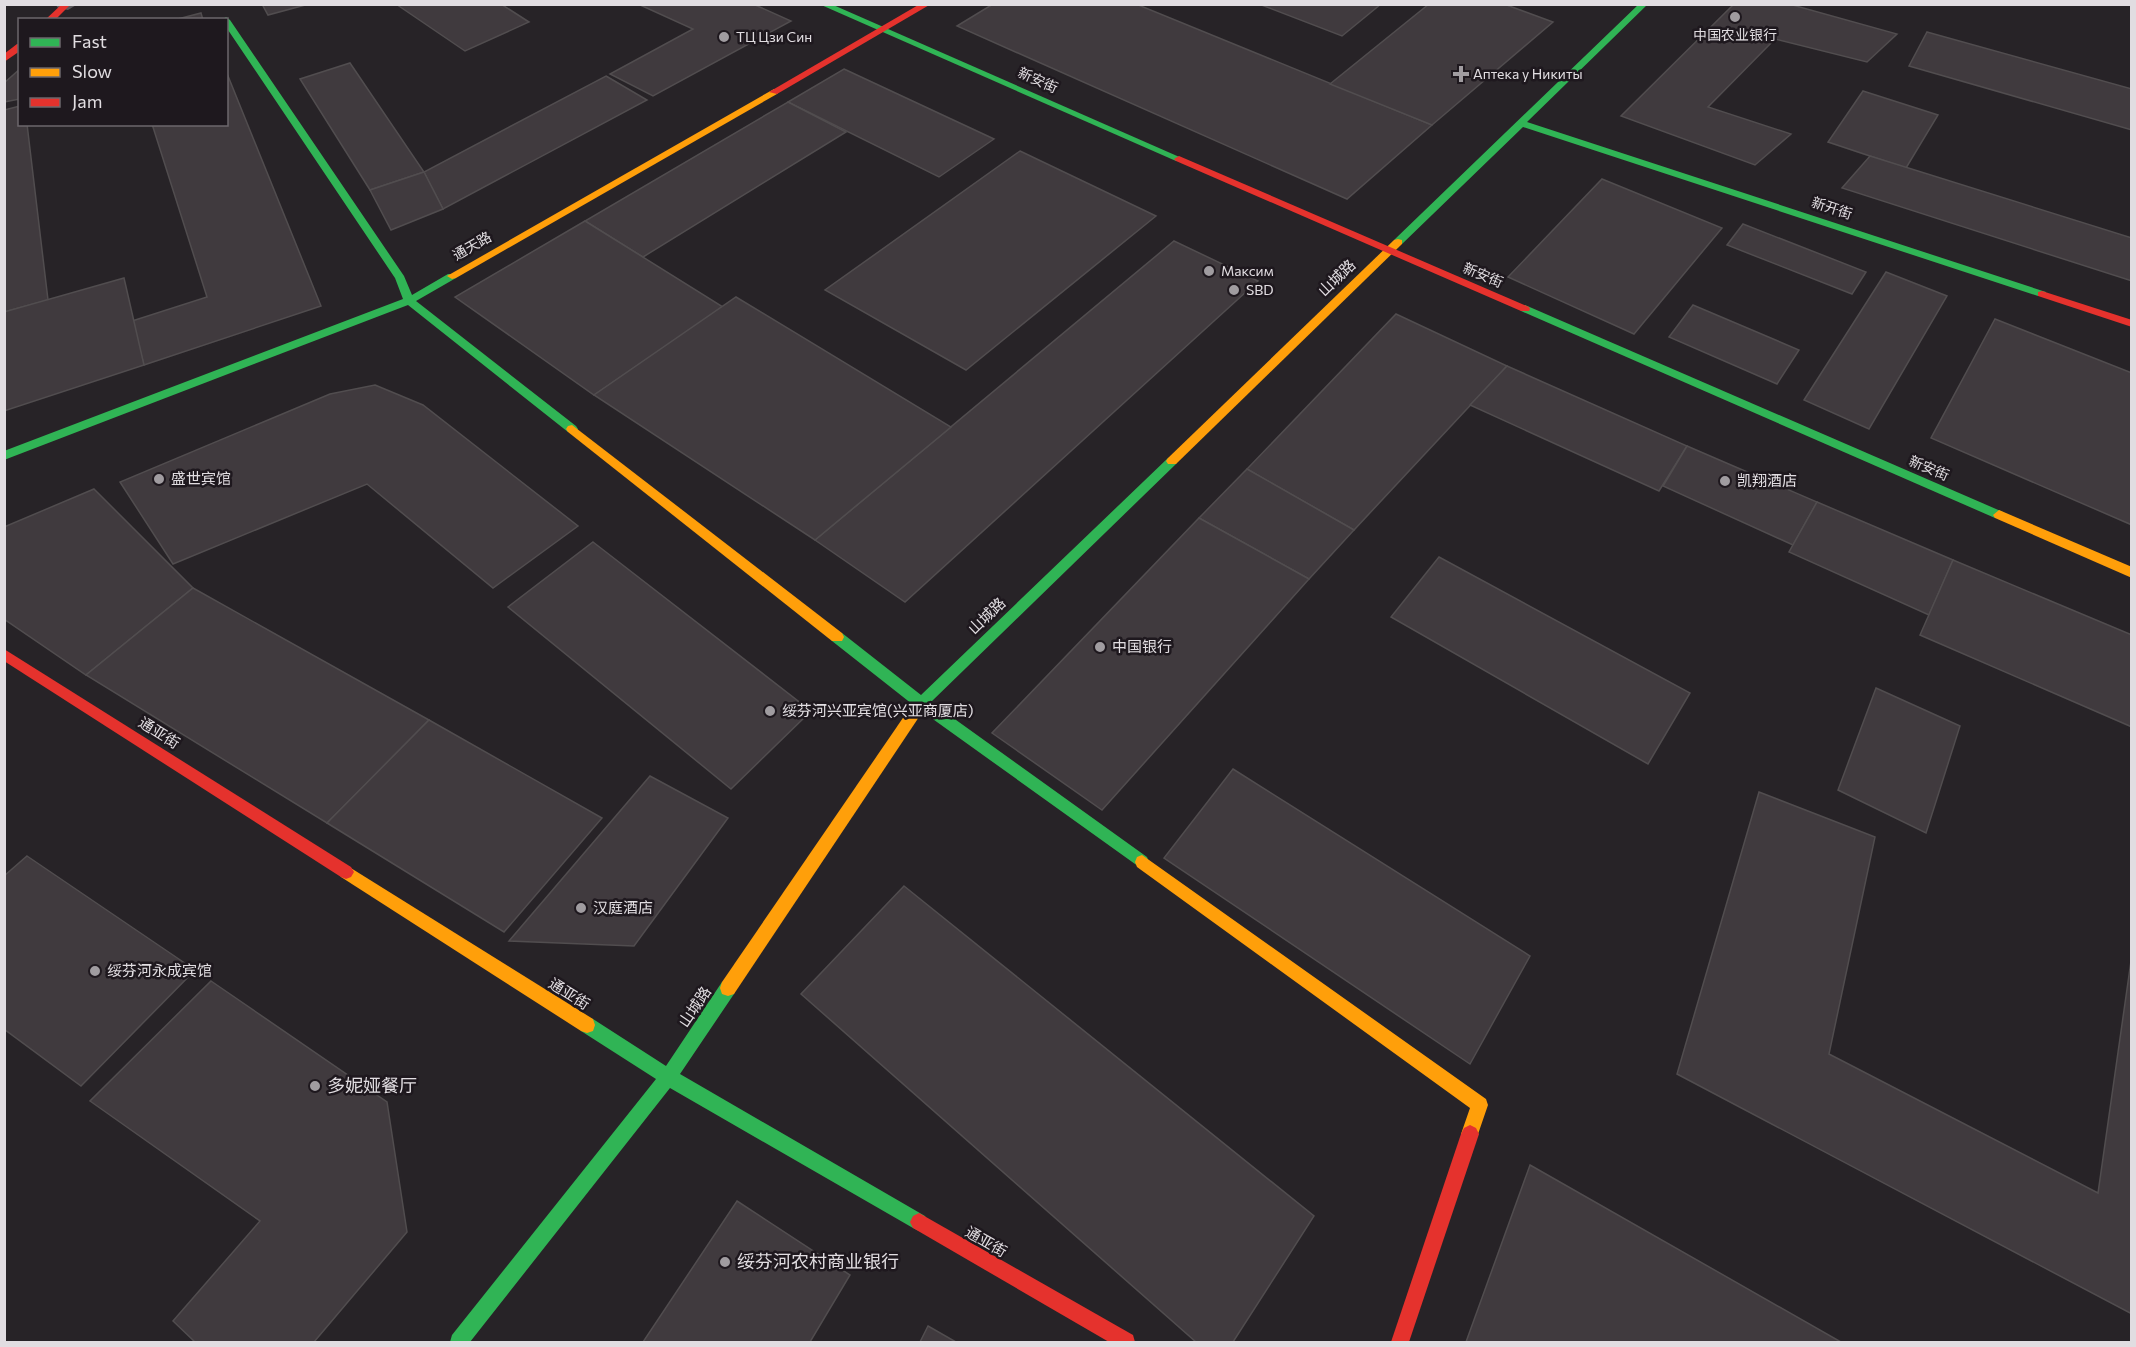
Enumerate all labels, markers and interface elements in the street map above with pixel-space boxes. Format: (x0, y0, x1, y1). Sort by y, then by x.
marker: 中国农业银行 (1728, 10, 1742, 24)
legend (18, 18, 228, 126)
place label: 中国农业银行 (1693, 26, 1777, 43)
place label: ТЦ Цзи Син (736, 28, 812, 45)
text: Fast (72, 30, 107, 52)
marker: ТЦ Цзи Син (717, 30, 731, 44)
text: Slow (72, 60, 112, 82)
street label: 新安街 (1016, 63, 1061, 96)
place label: Аптека у Никиты (1473, 65, 1583, 82)
marker: Аптека у Никиты (1454, 67, 1468, 81)
text: Jam (72, 90, 102, 112)
street label: 新开街 (1810, 193, 1855, 222)
street label: 通天路 (449, 228, 494, 263)
street label: 山城路 (1314, 255, 1359, 299)
street label: 新安街 (1461, 259, 1506, 291)
place label: Максим (1221, 262, 1274, 279)
marker: Максим (1202, 264, 1216, 278)
place label: SBD (1246, 281, 1274, 298)
marker: SBD (1227, 283, 1241, 297)
street label: 新安街 (1907, 452, 1952, 484)
place label: 盛世宾馆 (171, 469, 231, 487)
place label: 凯翔酒店 (1737, 471, 1797, 489)
marker: 盛世宾馆 (152, 472, 166, 486)
marker: 凯翔酒店 (1718, 474, 1732, 488)
street label: 山城路 (964, 593, 1009, 637)
place label: 中国银行 (1112, 637, 1172, 655)
marker: 中国银行 (1093, 640, 1107, 654)
place label: 绥芬河兴亚宾馆(兴亚商厦店) (782, 701, 974, 719)
marker: 绥芬河兴亚宾馆(兴亚商厦店) (763, 704, 777, 718)
street label: 通亚街 (136, 713, 183, 752)
place label: 汉庭酒店 (593, 898, 653, 916)
marker: 汉庭酒店 (574, 901, 588, 915)
place label: 绥芬河永成宾馆 (107, 961, 212, 979)
marker: 绥芬河永成宾馆 (88, 964, 102, 978)
street label: 通亚街 (546, 974, 593, 1013)
street label: 山城路 (674, 983, 714, 1030)
place label: 多妮娅餐厅 (327, 1074, 417, 1096)
marker: 多妮娅餐厅 (308, 1079, 322, 1093)
street label: 通亚街 (963, 1222, 1010, 1260)
place label: 绥芬河农村商业银行 (737, 1250, 899, 1272)
marker: 绥芬河农村商业银行 (718, 1255, 732, 1269)

